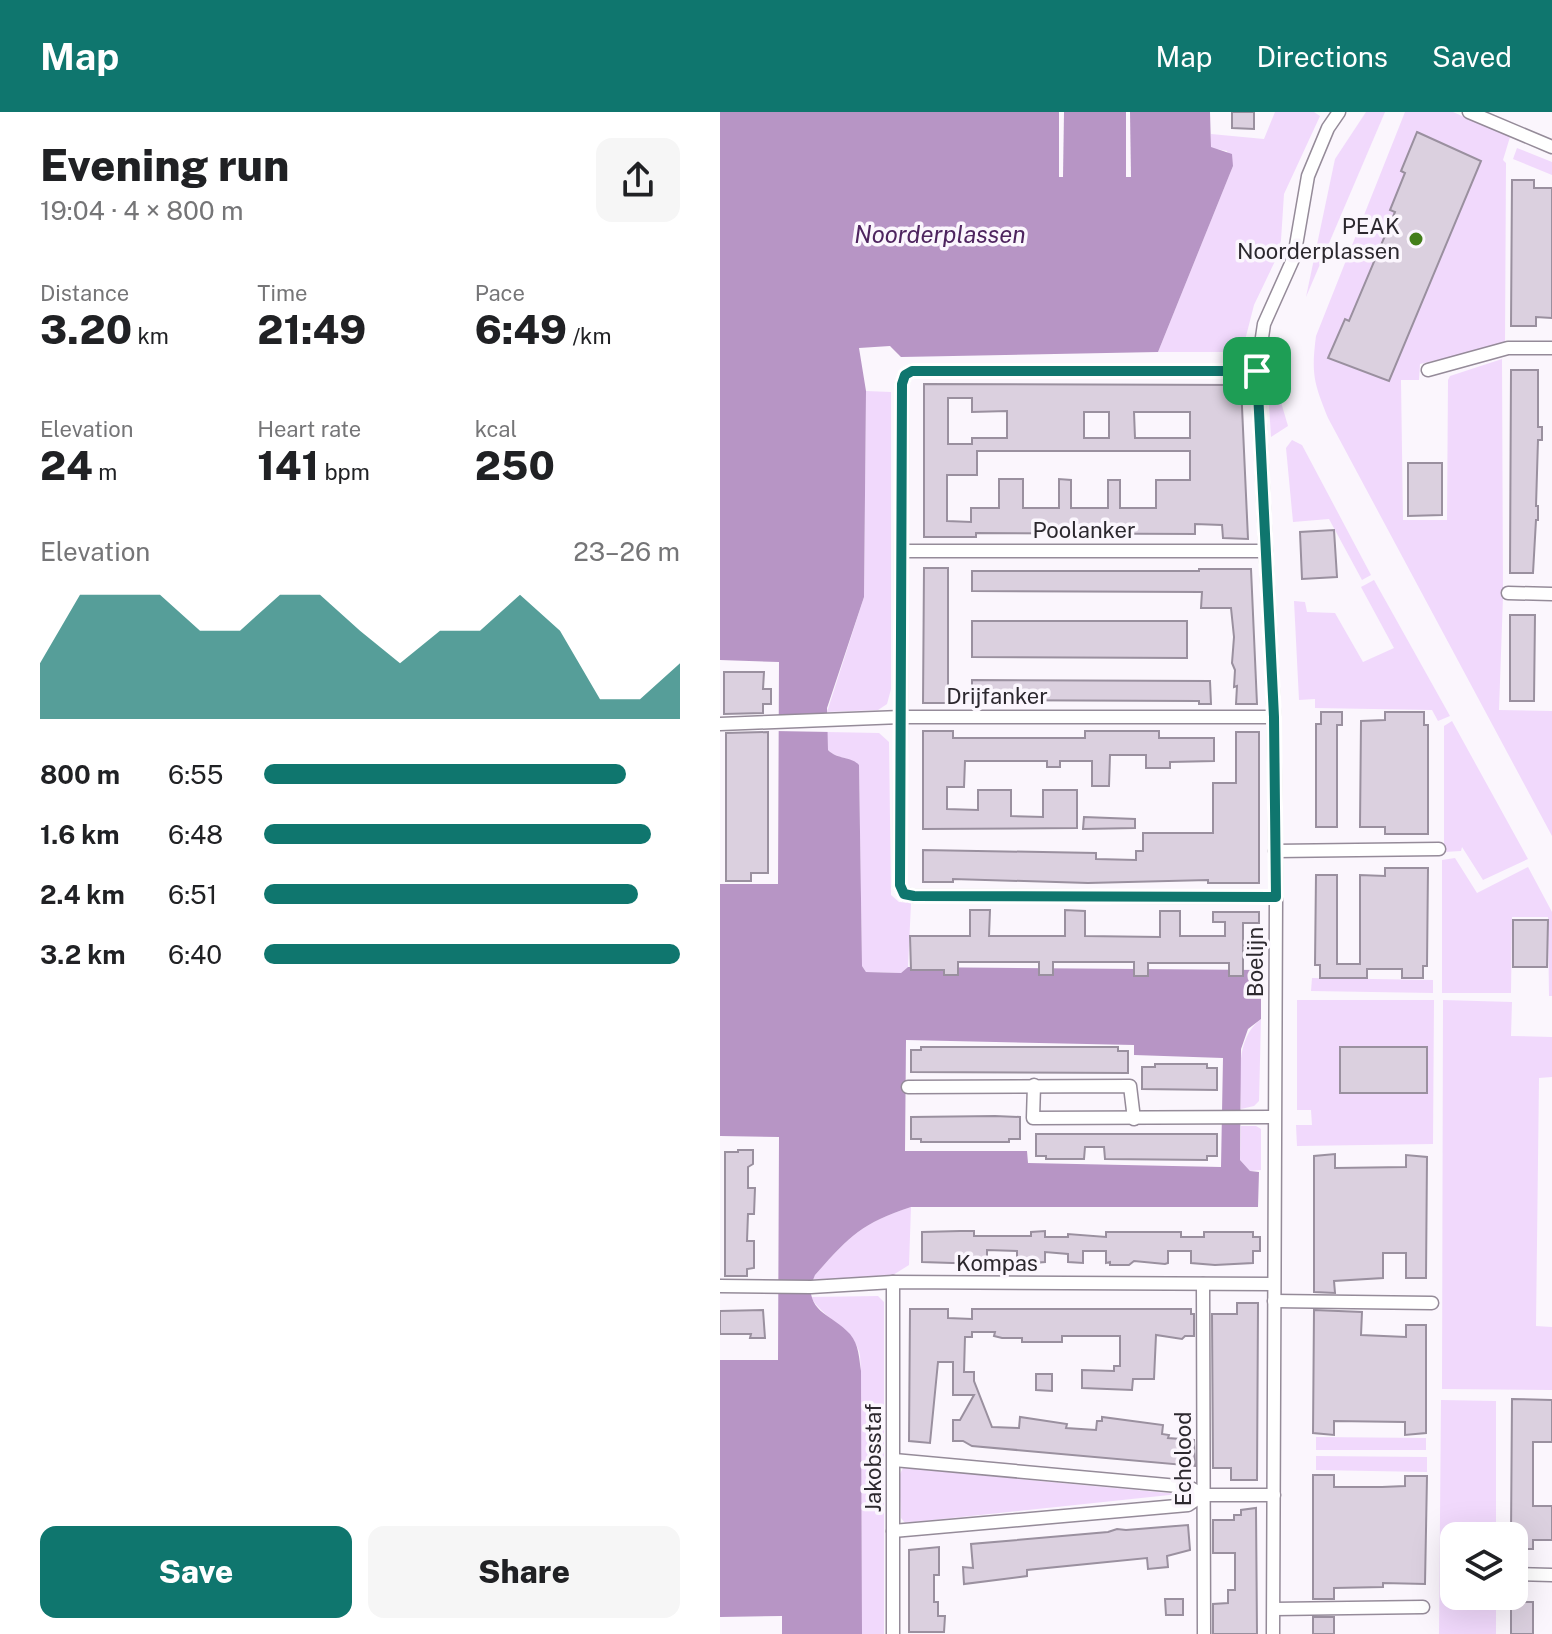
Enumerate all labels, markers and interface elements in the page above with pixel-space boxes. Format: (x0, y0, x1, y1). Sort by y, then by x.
text: Map (40, 34, 119, 79)
text: Map (1156, 40, 1212, 73)
text: Directions (1256, 40, 1388, 73)
text: Saved (1432, 40, 1512, 73)
button: share (596, 138, 680, 222)
text: Evening run (40, 139, 289, 191)
text: 19:04 · 4 × 800 m (40, 195, 243, 226)
place label: PEAK Noorderplassen (1237, 213, 1400, 264)
water label: Noorderplassen (854, 220, 1026, 248)
marker: PEAK Noorderplassen (1407, 230, 1425, 248)
text: Distance (40, 280, 129, 306)
text: Time (257, 280, 307, 306)
text: Pace (475, 280, 525, 306)
text: 3.20 (40, 306, 132, 353)
text: 21:49 (257, 306, 366, 353)
text: 6:49 (475, 306, 567, 353)
text: km (132, 323, 169, 349)
text: /km (567, 323, 612, 349)
pin (1223, 337, 1291, 405)
icon: arrive (1235, 349, 1279, 393)
text: Elevation (40, 416, 133, 442)
text: Heart rate (257, 416, 361, 442)
text: kcal (475, 416, 517, 442)
text: 24 (40, 442, 93, 489)
text: 141 (257, 442, 319, 489)
text: 250 (475, 442, 555, 489)
text: m (93, 459, 117, 485)
text: bpm (319, 459, 370, 485)
street label: Poolanker (1032, 517, 1136, 543)
text: Elevation (40, 536, 150, 567)
text: 23–26 m (573, 536, 680, 567)
street label: Drijfanker (946, 683, 1048, 709)
text: 800 m (40, 759, 120, 790)
text: 6:55 (168, 759, 223, 790)
text: 1.6 km (40, 819, 120, 850)
text: 6:48 (168, 819, 223, 850)
text: 2.4 km (40, 879, 125, 910)
text: 6:51 (168, 879, 217, 910)
street label: Boelijn (1242, 927, 1268, 997)
text: 3.2 km (40, 939, 126, 970)
text: 6:40 (168, 939, 222, 970)
street label: Kompas (956, 1250, 1038, 1276)
street label: Jakobsstaf (860, 1403, 886, 1513)
street label: Echolood (1170, 1412, 1196, 1506)
map controls (1440, 1522, 1528, 1610)
button: layers (1440, 1522, 1528, 1610)
button: Save (40, 1526, 352, 1618)
button: Share (368, 1526, 680, 1618)

